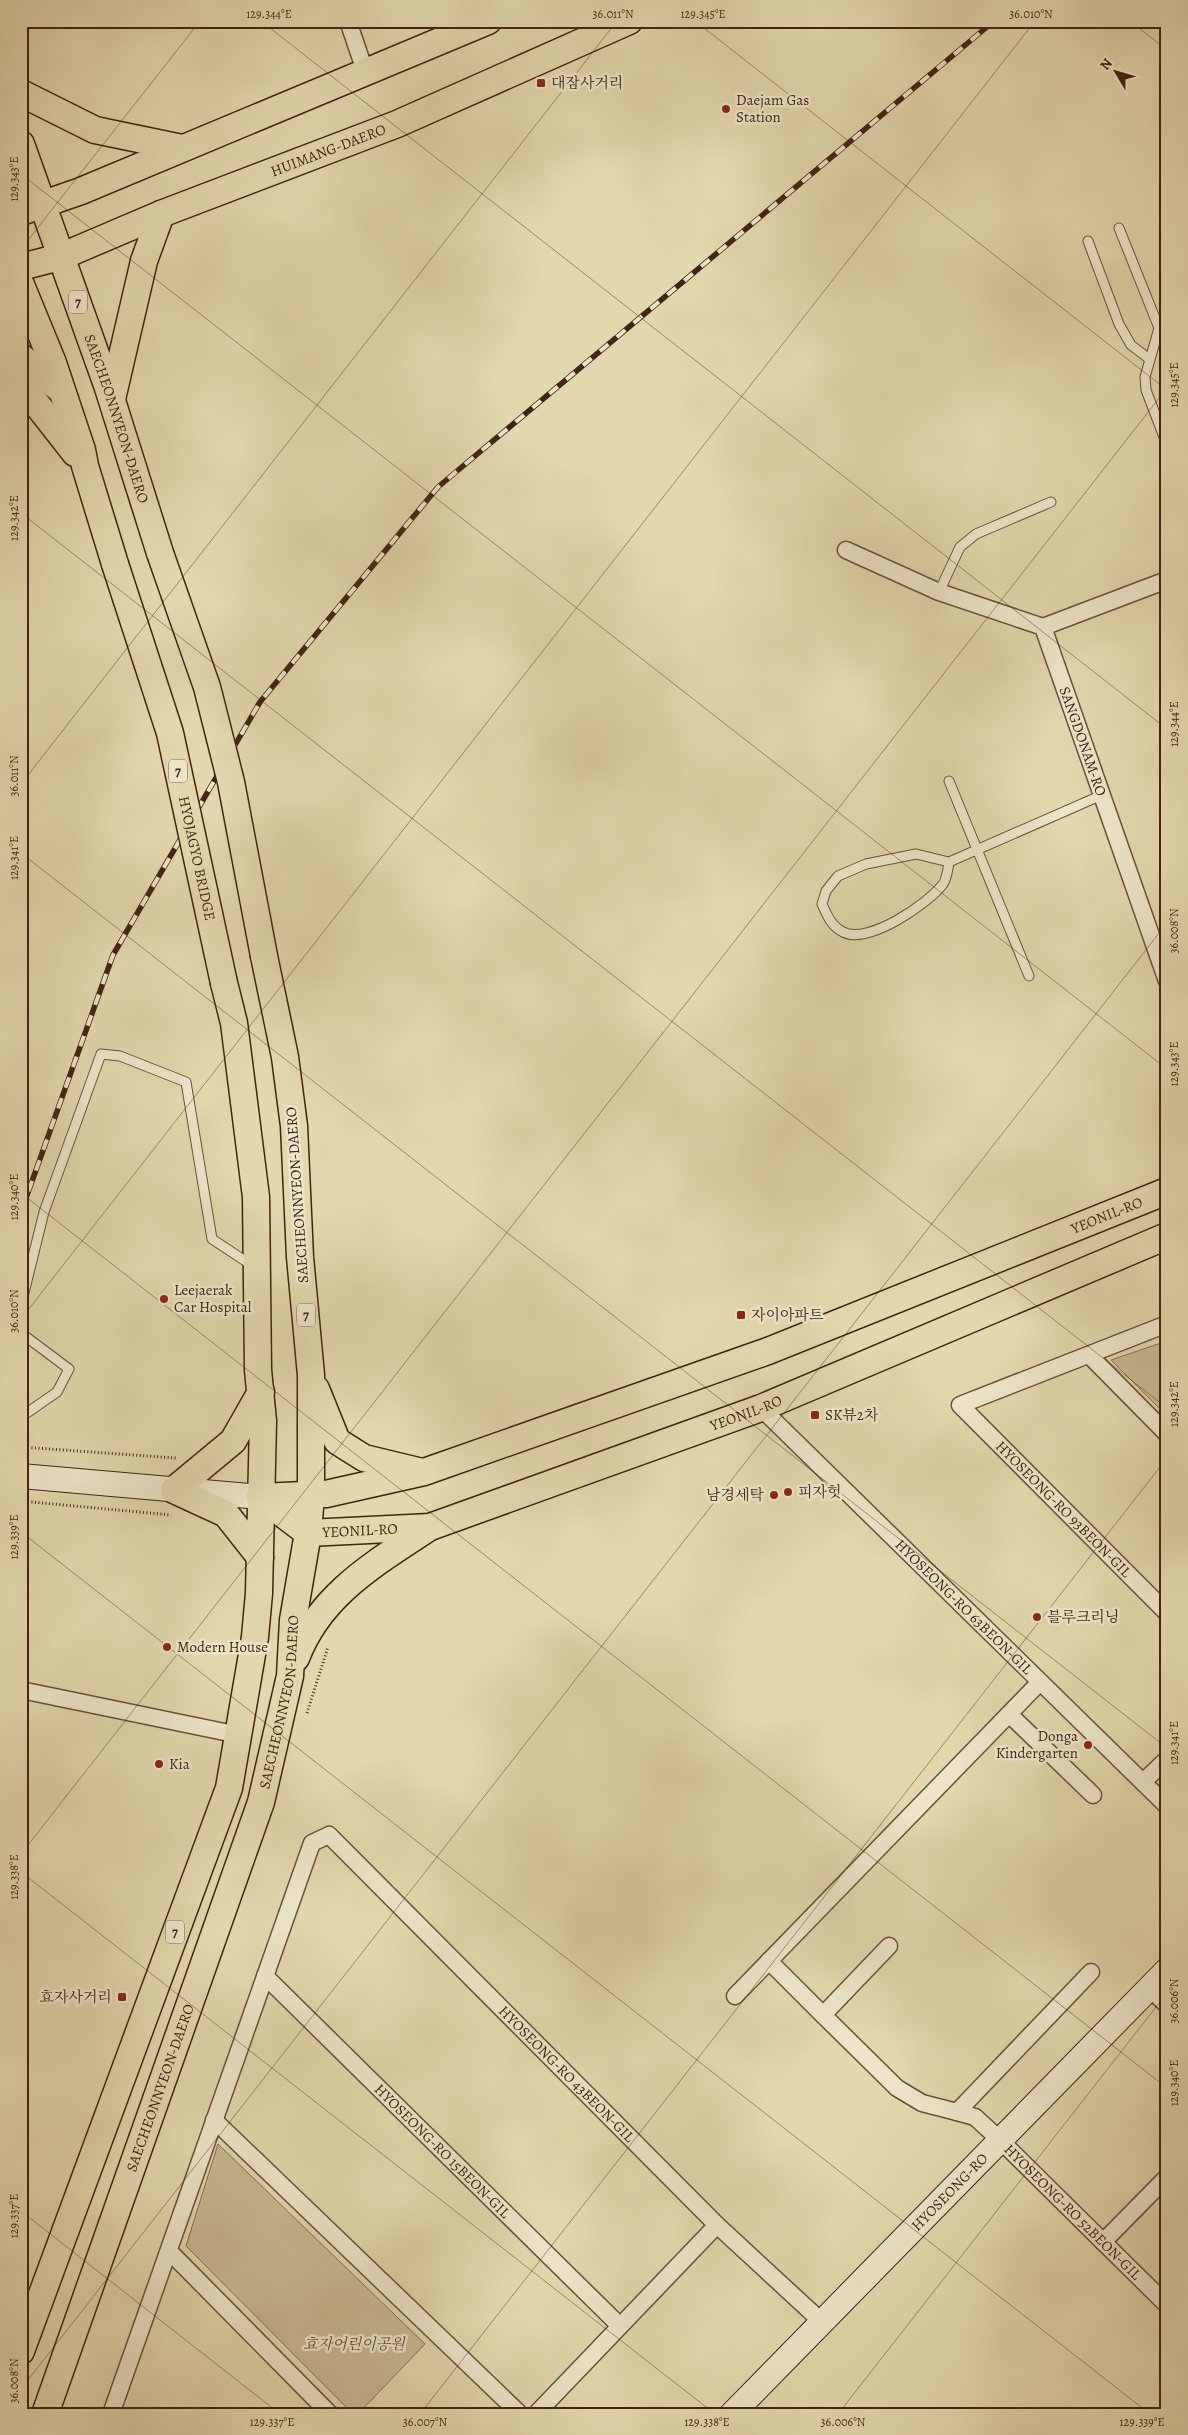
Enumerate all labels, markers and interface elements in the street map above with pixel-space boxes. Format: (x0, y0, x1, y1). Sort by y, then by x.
text: 129.344°E (246, 6, 292, 22)
text: 36.011°N (592, 6, 634, 22)
text: 129.345°E (680, 6, 726, 22)
text: 36.010°N (1009, 6, 1053, 22)
north arrow (1090, 48, 1140, 98)
text: N (1096, 54, 1117, 74)
place label: 대잠사거리 (551, 73, 623, 93)
marker: 대잠사거리 (535, 77, 547, 89)
place label: Daejam Gas Station (736, 90, 809, 127)
marker: Daejam Gas Station (720, 103, 732, 115)
street label: HUIMANG-DAERO (268, 119, 389, 181)
text: 129.343°E (6, 156, 22, 202)
road number: 7 (69, 290, 87, 314)
street label: SAECHEONNYEON-DAERO (80, 332, 154, 506)
text: 129.345°E (1166, 362, 1182, 408)
text: 129.342°E (6, 495, 22, 541)
street label: SANGDONAM-RO (1055, 684, 1111, 799)
text: 129.344°E (1166, 701, 1182, 747)
text: 36.011°N (6, 755, 22, 797)
road number: 7 (169, 759, 187, 782)
street label: HYOJAGYO BRIDGE (174, 794, 220, 923)
text: 129.341°E (6, 836, 22, 880)
text: 36.008°N (1166, 908, 1182, 954)
text: 129.343°E (1166, 1041, 1182, 1087)
street label: SAECHEONNYEON-DAERO (281, 1106, 313, 1284)
text: 129.340°E (6, 1174, 22, 1220)
street label: YEONIL-RO (1067, 1192, 1145, 1239)
place label: Leejaerak Car Hospital (174, 1280, 252, 1317)
text: 36.010°N (6, 1289, 22, 1333)
marker: Leejaerak Car Hospital (158, 1293, 170, 1305)
road number: 7 (297, 1304, 315, 1326)
place label: 자이아파트 (751, 1305, 824, 1325)
marker: 자이아파트 (735, 1309, 747, 1321)
text: 129.342°E (1166, 1381, 1182, 1427)
street label: YEONIL-RO (706, 1390, 785, 1436)
place label: SK뷰2차 (825, 1405, 879, 1425)
marker: SK뷰2차 (809, 1409, 821, 1421)
street label: HYOSEONG-RO 93BEON-GIL (991, 1436, 1136, 1582)
place label: 피자헛 (798, 1482, 841, 1502)
place label: 남경세탁 (706, 1485, 765, 1505)
marker: 피자헛 (782, 1486, 794, 1498)
marker: 남경세탁 (768, 1489, 780, 1501)
text: 129.339°E (6, 1514, 22, 1560)
street label: YEONIL-RO (321, 1519, 398, 1542)
street label: HYOSEONG-RO 63BEON-GIL (891, 1535, 1037, 1679)
place label: 블루크리닝 (1047, 1607, 1119, 1627)
marker: 블루크리닝 (1031, 1611, 1043, 1623)
street label: SAECHEONNYEON-DAERO (254, 1615, 303, 1791)
place label: Modern House (177, 1637, 268, 1657)
marker: Modern House (161, 1641, 173, 1653)
text: 129.341°E (1166, 1721, 1182, 1765)
place label: Donga Kindergarten (996, 1726, 1078, 1763)
marker: Donga Kindergarten (1082, 1739, 1094, 1751)
place label: Kia (169, 1754, 190, 1774)
marker: Kia (153, 1758, 165, 1770)
text: 129.338°E (6, 1854, 22, 1900)
road number: 7 (166, 1920, 184, 1944)
text: 36.006°N (1166, 1978, 1182, 2023)
place label: 효자사거리 (40, 1987, 112, 2007)
marker: 효자사거리 (116, 1991, 128, 2003)
street label: SAECHEONNYEON-DAERO (121, 2001, 199, 2174)
street label: HYOSEONG-RO 43BEON-GIL (494, 2001, 639, 2147)
text: 129.340°E (1166, 2060, 1182, 2106)
street label: HYOSEONG-RO 15BEON-GIL (370, 2079, 515, 2223)
street label: HYOSEONG-RO 52BEON-GIL (1000, 2140, 1146, 2285)
street label: HYOSEONG-RO (907, 2148, 992, 2235)
text: 129.337°E (6, 2194, 22, 2238)
park label: 효자어린이공원 (303, 2334, 406, 2354)
text: 36.008°N (6, 2358, 22, 2404)
text: 129.337°E (250, 2414, 294, 2430)
text: 36.007°N (403, 2414, 448, 2430)
text: 129.338°E (684, 2414, 730, 2430)
text: 36.006°N (821, 2414, 866, 2430)
text: 129.339°E (1119, 2414, 1165, 2430)

